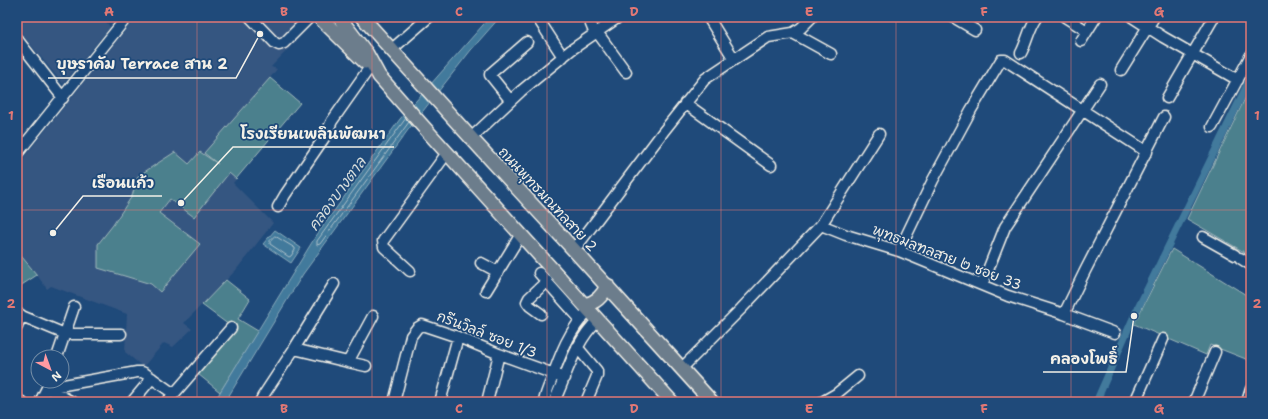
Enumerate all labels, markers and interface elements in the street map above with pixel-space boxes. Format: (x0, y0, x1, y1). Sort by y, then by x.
text: A (104, 3, 114, 20)
text: B (280, 3, 288, 20)
text: C (455, 3, 463, 20)
text: D (629, 3, 639, 20)
text: E (805, 3, 814, 20)
text: F (980, 3, 988, 20)
text: G (1154, 3, 1165, 20)
callout: บุษราคัม Terrace สาน 2 (48, 51, 236, 78)
text: บุษราคัม Terrace สาน 2 (56, 54, 228, 75)
text: 1 (8, 107, 14, 124)
text: 1 (1254, 107, 1260, 124)
callout: โรงเรียนเพลินพัฒนา (233, 120, 394, 147)
text: โรงเรียนเพลินพัฒนา (239, 124, 386, 144)
street label: ถนนพุทธมณฑลสาย 2 (494, 143, 601, 256)
water label: คลองบางตาล (304, 152, 371, 235)
callout: เรือนแก้ว (83, 169, 162, 196)
text: เรือนแก้ว (92, 173, 154, 193)
street label: พุทธมลฑลสาย ๒ ซอย 33 (869, 220, 1024, 295)
text: 2 (6, 295, 16, 312)
text: 2 (1252, 295, 1262, 312)
street label: กรีนวิลล์ ซอย 1/3 (434, 307, 540, 361)
callout: คลองโพธิ์ (1043, 345, 1126, 372)
text: คลองโพธิ์ (1050, 345, 1118, 369)
north arrow (30, 349, 70, 389)
text: N (48, 368, 64, 385)
text: A (104, 400, 114, 417)
text: B (280, 400, 288, 417)
text: C (455, 400, 463, 417)
text: D (629, 400, 639, 417)
text: E (805, 400, 814, 417)
text: F (980, 400, 988, 417)
text: G (1154, 400, 1165, 417)

